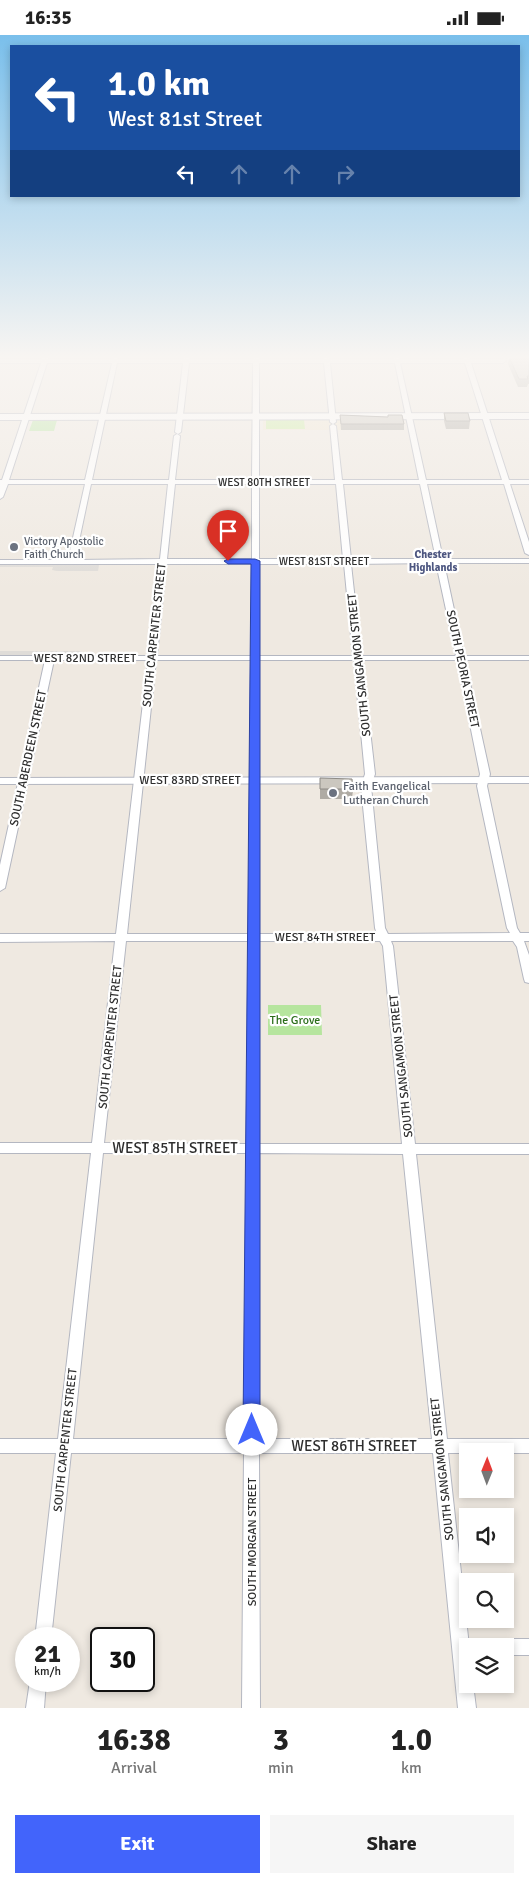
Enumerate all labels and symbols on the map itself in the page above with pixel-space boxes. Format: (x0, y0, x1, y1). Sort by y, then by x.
street label: WEST 80TH STREET (218, 476, 311, 489)
pin (207, 510, 249, 561)
place label: Victory Apostolic Faith Church (24, 535, 104, 561)
marker: Victory Apostolic Faith Church (8, 541, 20, 553)
district label: Chester Highlands (409, 548, 457, 574)
street label: WEST 81ST STREET (279, 555, 370, 568)
street label: SOUTH CARPENTER STREET (140, 562, 170, 708)
street label: SOUTH SANGAMON STREET (345, 593, 374, 737)
street label: SOUTH PEORIA STREET (443, 609, 482, 730)
street label: WEST 82ND STREET (34, 651, 136, 666)
street label: SOUTH ABERDEEN STREET (7, 689, 50, 828)
street label: WEST 83RD STREET (139, 773, 241, 788)
place label: Faith Evangelical Lutheran Church (343, 779, 431, 808)
marker: Faith Evangelical Lutheran Church (327, 787, 339, 799)
street label: WEST 84TH STREET (275, 930, 375, 945)
street label: SOUTH CARPENTER STREET (96, 964, 126, 1110)
street label: SOUTH SANGAMON STREET (387, 994, 416, 1138)
park label: The Grove (270, 1013, 320, 1028)
street label: WEST 85TH STREET (112, 1139, 238, 1157)
street label: SOUTH CARPENTER STREET (51, 1367, 81, 1513)
street label: SOUTH SANGAMON STREET (428, 1397, 457, 1541)
position arrow (225, 1403, 277, 1455)
street label: WEST 86TH STREET (291, 1437, 417, 1455)
north arrow (459, 1443, 514, 1497)
street label: SOUTH MORGAN STREET (245, 1478, 260, 1606)
speed limit sign: 30 (90, 1627, 155, 1692)

